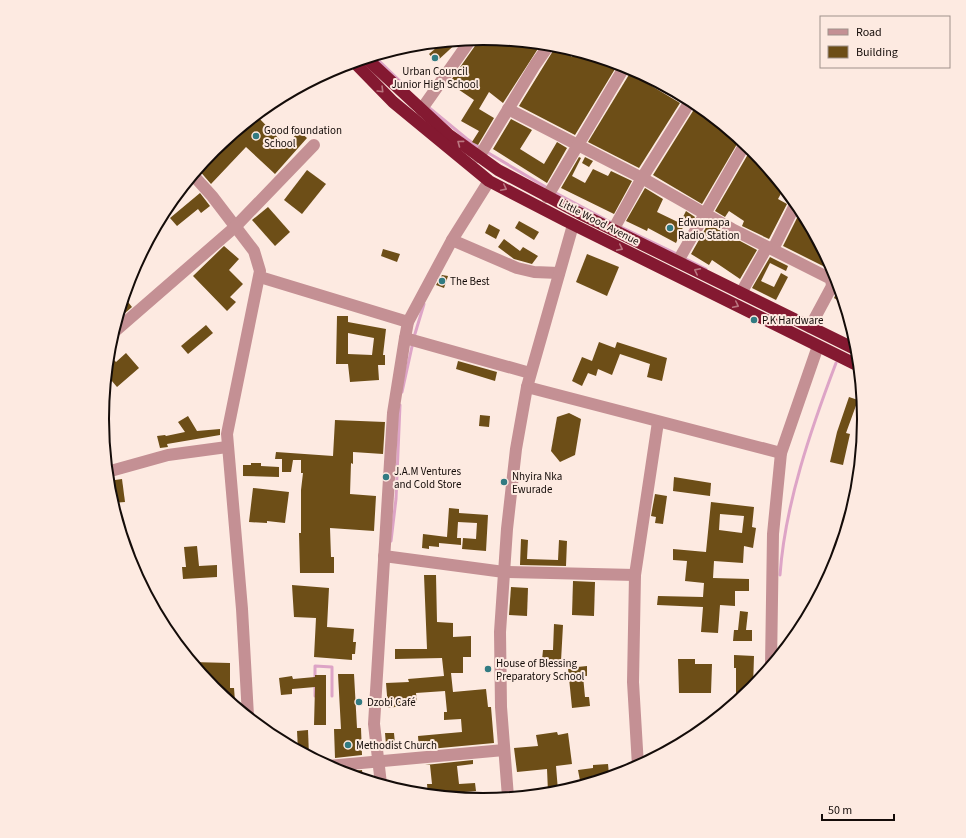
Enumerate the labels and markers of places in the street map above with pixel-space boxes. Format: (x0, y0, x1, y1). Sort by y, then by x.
marker: Urban Council Junior High School (430, 53, 440, 63)
place label: Urban Council Junior High School (391, 64, 479, 92)
place label: Good foundation School (264, 123, 342, 151)
marker: Good foundation School (251, 131, 261, 141)
place label: Edwumapa Radio Station (678, 215, 740, 243)
marker: Edwumapa Radio Station (665, 223, 675, 233)
place label: The Best (450, 274, 490, 289)
marker: The Best (437, 276, 447, 286)
place label: P.K Hardware (762, 313, 824, 328)
marker: P.K Hardware (749, 315, 759, 325)
place label: J.A.M Ventures and Cold Store (394, 464, 462, 492)
place label: Nhyira Nka Ewurade (512, 469, 562, 497)
marker: J.A.M Ventures and Cold Store (381, 472, 391, 482)
marker: Nhyira Nka Ewurade (499, 477, 509, 487)
place label: House of Blessing Preparatory School (496, 656, 585, 684)
marker: House of Blessing Preparatory School (483, 664, 493, 674)
place label: Dzobi Café (367, 695, 416, 710)
marker: Dzobi Café (354, 697, 364, 707)
place label: Methodist Church (356, 738, 437, 753)
marker: Methodist Church (343, 740, 353, 750)

